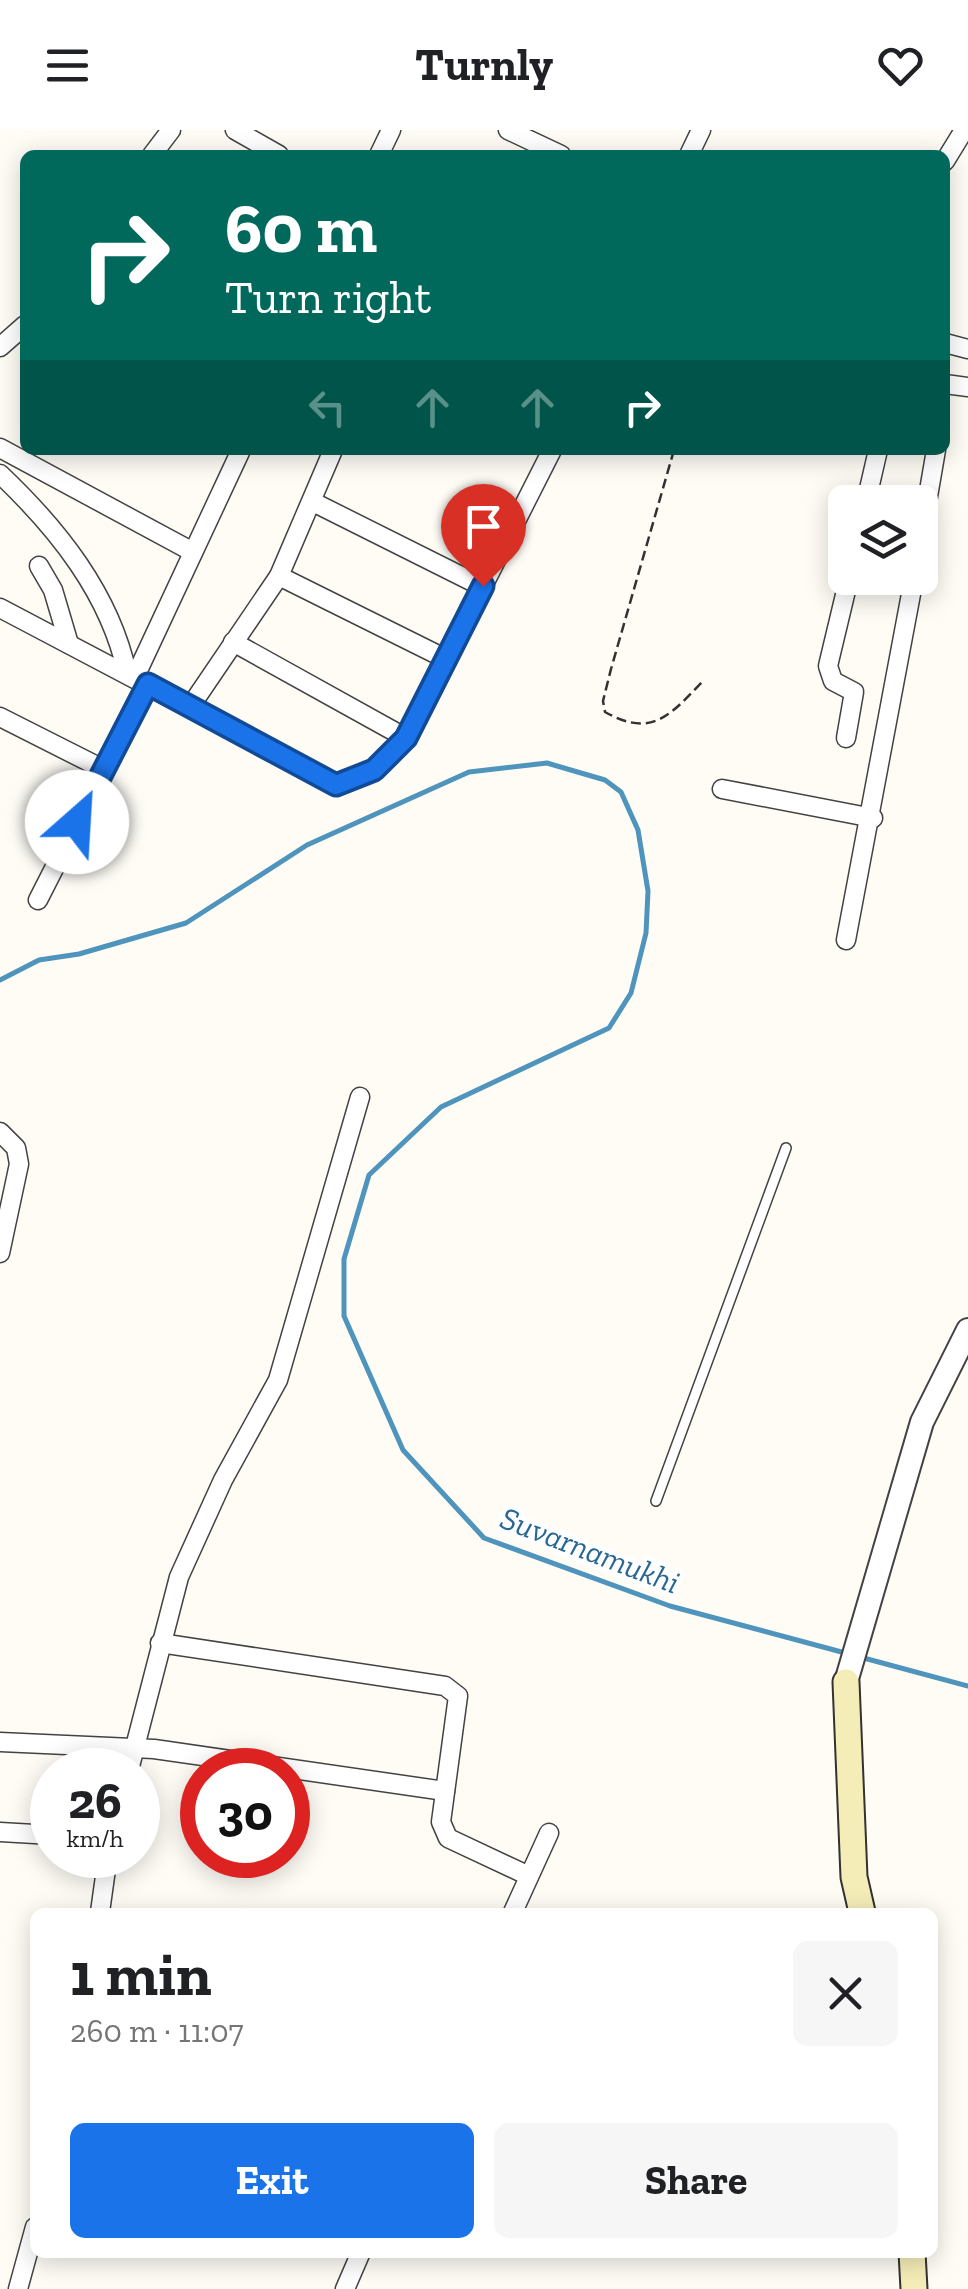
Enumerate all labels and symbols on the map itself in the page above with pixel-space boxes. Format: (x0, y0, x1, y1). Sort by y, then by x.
pin (441, 484, 526, 587)
position arrow (25, 770, 129, 874)
water label: Suvarnamukhi (495, 1498, 685, 1602)
speed limit sign: 30 (180, 1748, 310, 1878)

